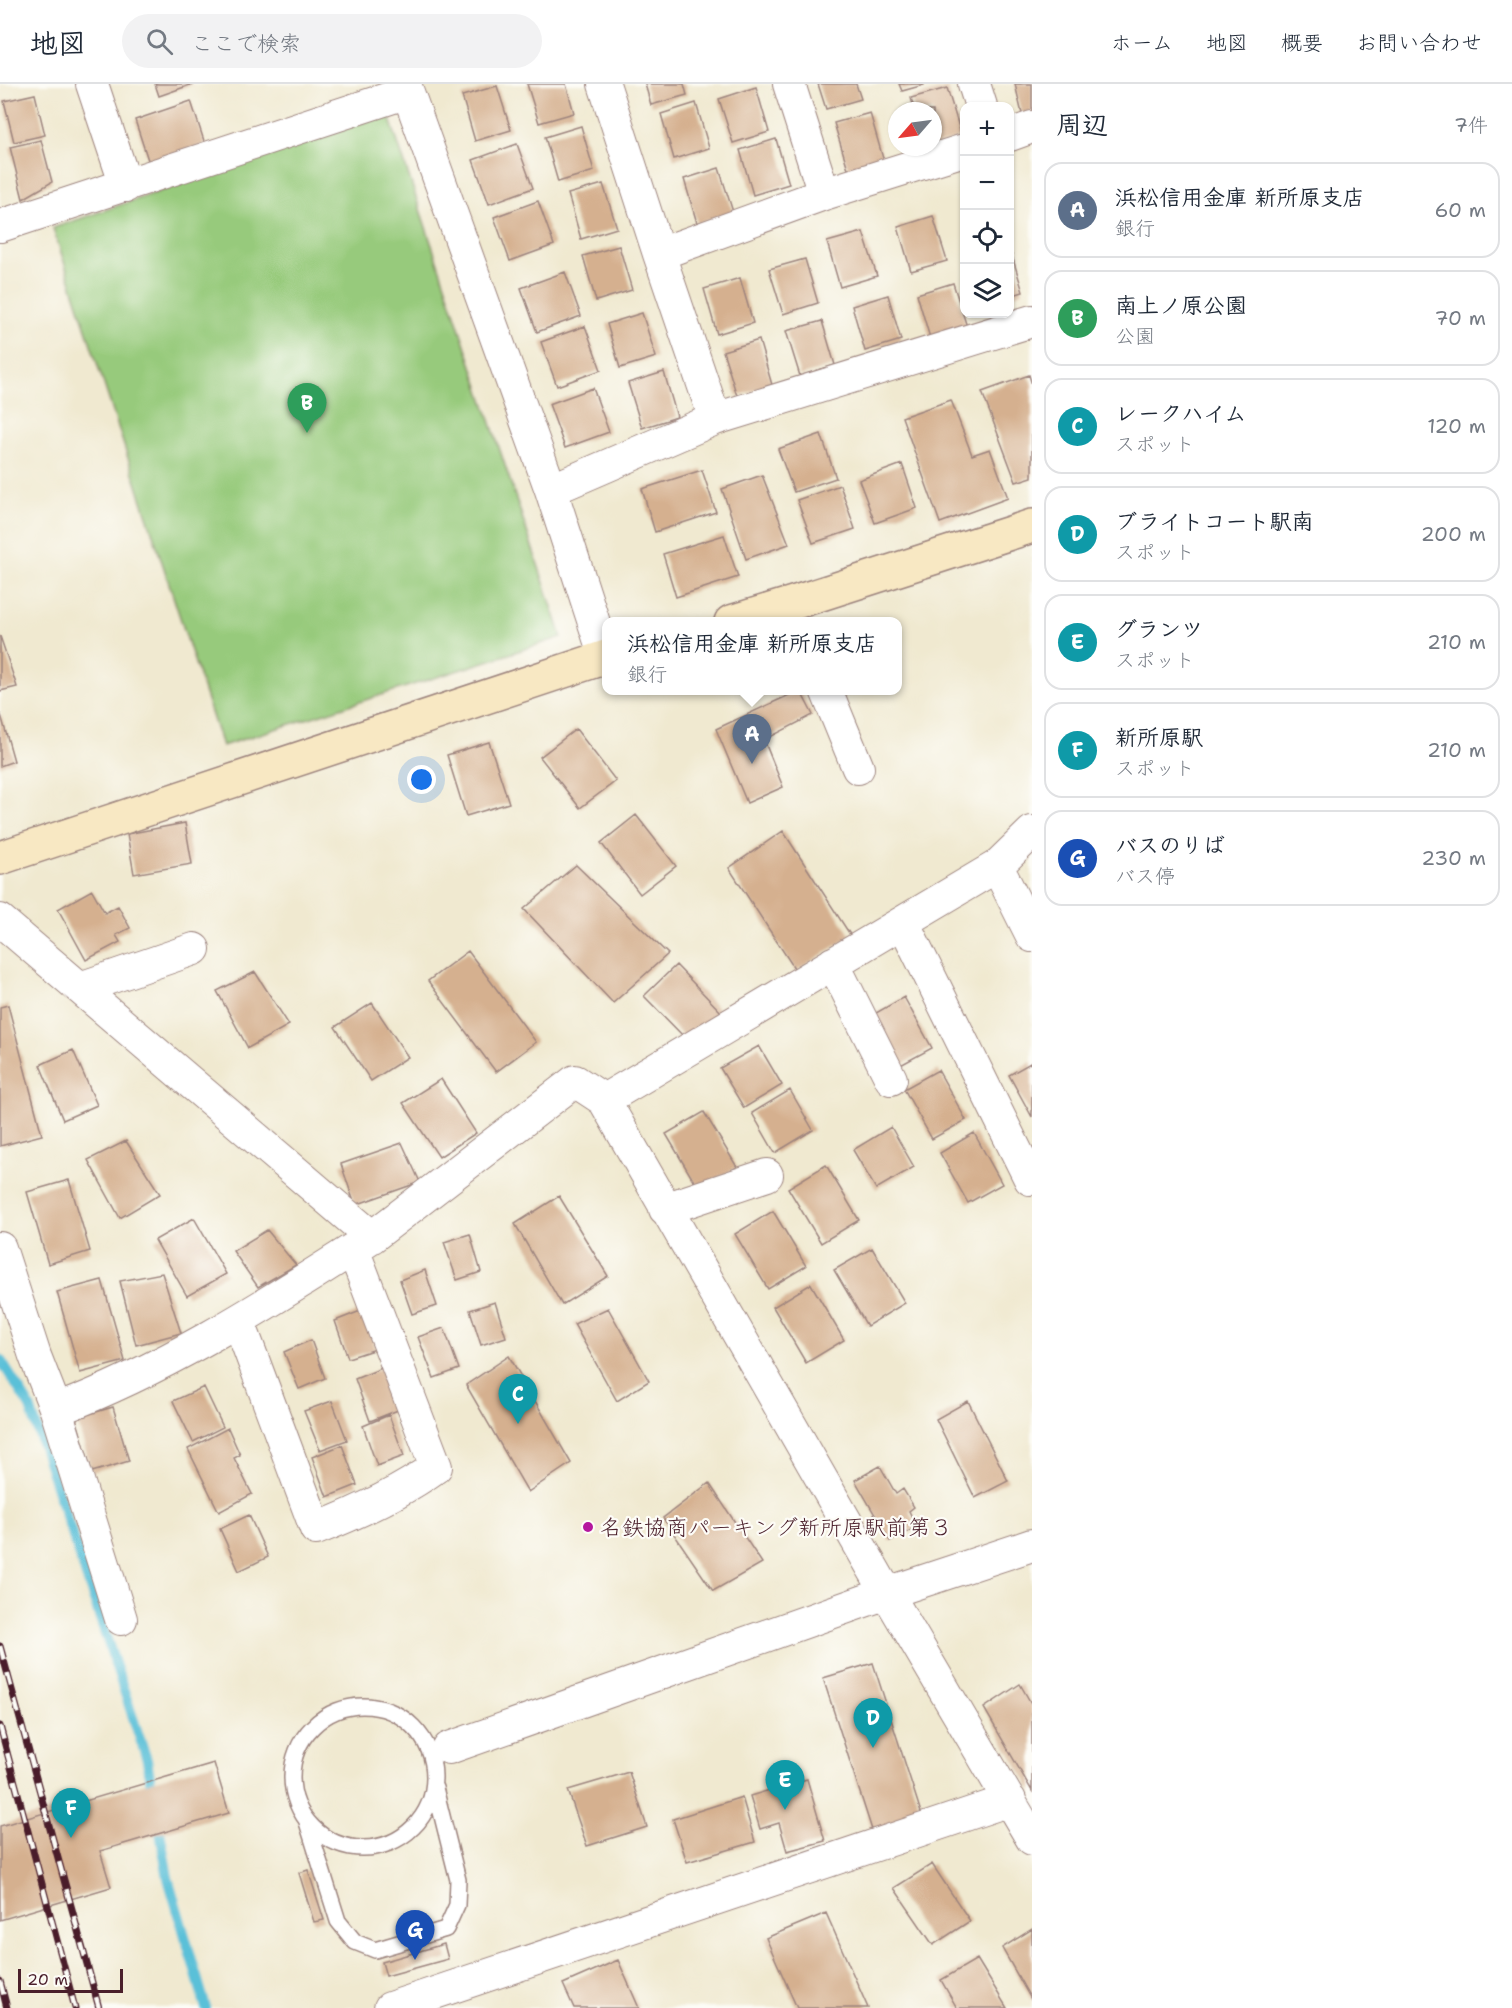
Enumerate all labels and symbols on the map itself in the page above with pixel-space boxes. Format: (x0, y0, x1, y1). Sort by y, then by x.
north arrow (888, 102, 942, 156)
pin: B (288, 384, 326, 433)
pin: A (732, 714, 771, 764)
your location (407, 765, 436, 794)
pin: C (498, 1374, 538, 1424)
place label: 名鉄協商パーキング新所原駅前第３ (600, 1513, 952, 1542)
marker: 名鉄協商パーキング新所原駅前第３ (581, 1520, 595, 1534)
pin: D (854, 1698, 892, 1748)
pin: E (766, 1760, 804, 1810)
pin: F (52, 1788, 90, 1838)
pin: G (396, 1910, 434, 1960)
scale bar (18, 1966, 123, 1994)

